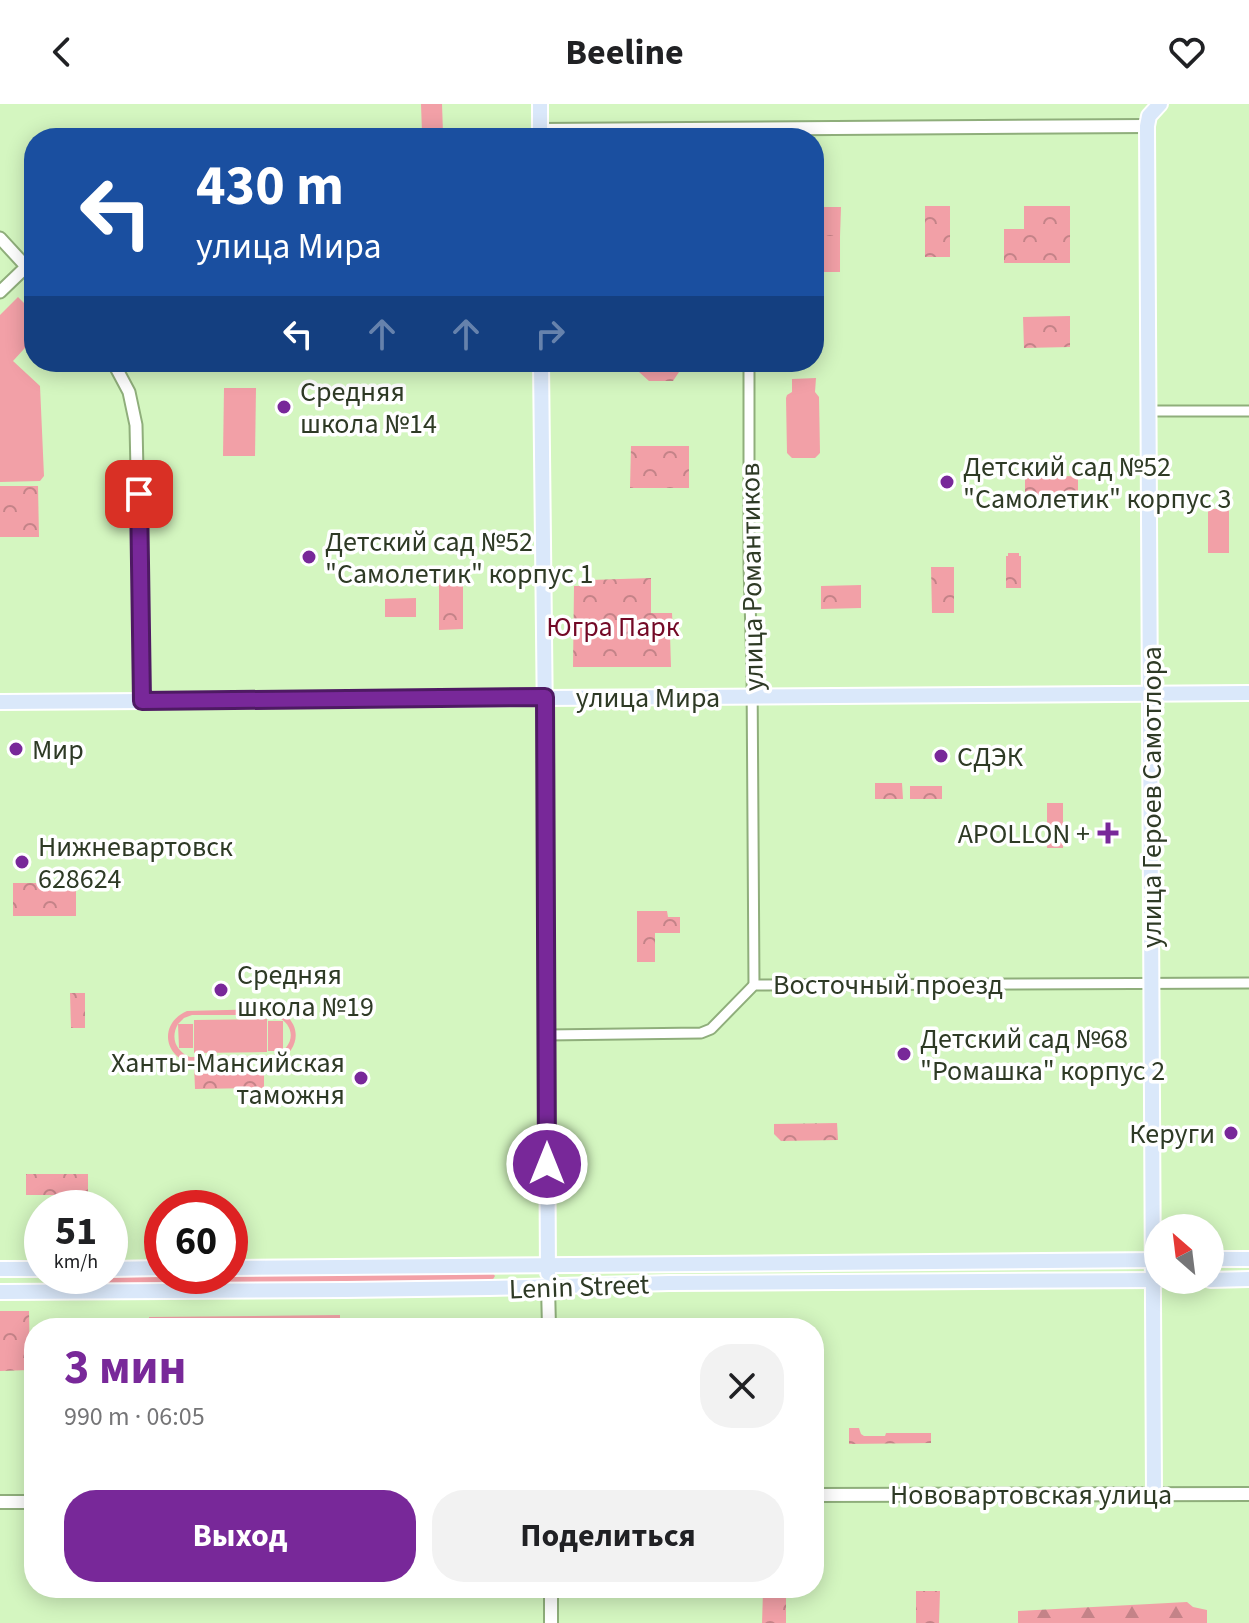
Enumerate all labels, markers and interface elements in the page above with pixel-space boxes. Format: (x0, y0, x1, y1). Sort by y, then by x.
text: Beeline (565, 27, 684, 78)
icon: back (40, 30, 84, 74)
icon: heart (1165, 30, 1209, 74)
text: 430 m (196, 147, 344, 226)
icon: left (64, 160, 168, 264)
text: улица Мира (196, 221, 382, 272)
icon: left (276, 312, 320, 356)
icon: ahead (360, 312, 404, 356)
icon: ahead (444, 312, 488, 356)
icon: right (528, 312, 572, 356)
place label: Средняя школа №14 (300, 372, 437, 444)
marker: Средняя школа №14 (275, 398, 293, 416)
place label: Детский сад №52 "Самолетик" корпус 3 (963, 447, 1231, 519)
pin (105, 460, 173, 528)
street label: улица Романтиков (730, 462, 774, 692)
icon: arrive (117, 472, 161, 516)
marker: Детский сад №52 "Самолетик" корпус 3 (938, 473, 956, 491)
place label: Детский сад №52 "Самолетик" корпус 1 (325, 522, 593, 594)
marker: Детский сад №52 "Самолетик" корпус 1 (300, 548, 318, 566)
park label: Югра Парк (546, 607, 680, 647)
street label: улица Героев Самотлора (1132, 646, 1172, 948)
street label: улица Мира (576, 678, 720, 718)
place label: Мир (32, 730, 84, 770)
place label: СДЭК (957, 737, 1024, 777)
marker: Мир (7, 740, 25, 758)
marker: СДЭК (932, 747, 950, 765)
place label: APOLLON + (958, 814, 1090, 854)
marker: APOLLON + (1097, 822, 1119, 844)
place label: Нижневартовск 628624 (38, 827, 233, 899)
marker: Нижневартовск 628624 (13, 853, 31, 871)
place label: Средняя школа №19 (237, 955, 374, 1027)
street label: Восточный проезд (773, 965, 1003, 1005)
marker: Средняя школа №19 (212, 981, 230, 999)
place label: Детский сад №68 "Ромашка" корпус 2 (920, 1019, 1165, 1091)
place label: Ханты-Мансийская таможня (111, 1043, 345, 1115)
marker: Детский сад №68 "Ромашка" корпус 2 (895, 1045, 913, 1063)
marker: Ханты-Мансийская таможня (352, 1069, 370, 1087)
place label: Керуги (1129, 1114, 1215, 1154)
position arrow (505, 1122, 589, 1206)
marker: Керуги (1222, 1124, 1240, 1142)
speed limit sign: 60 (144, 1190, 248, 1294)
text: 51 (55, 1203, 97, 1260)
north arrow (1144, 1214, 1224, 1294)
map controls (1144, 1214, 1224, 1294)
text: km/h (54, 1248, 98, 1276)
street label: Lenin Street (508, 1265, 650, 1309)
text: 3 мин (64, 1334, 187, 1402)
button: close (700, 1344, 784, 1428)
text: 990 m · 06:05 (64, 1398, 205, 1435)
street label: Нововартовская улица (890, 1475, 1172, 1515)
button: Выход (64, 1490, 416, 1582)
button: Поделиться (432, 1490, 784, 1582)

